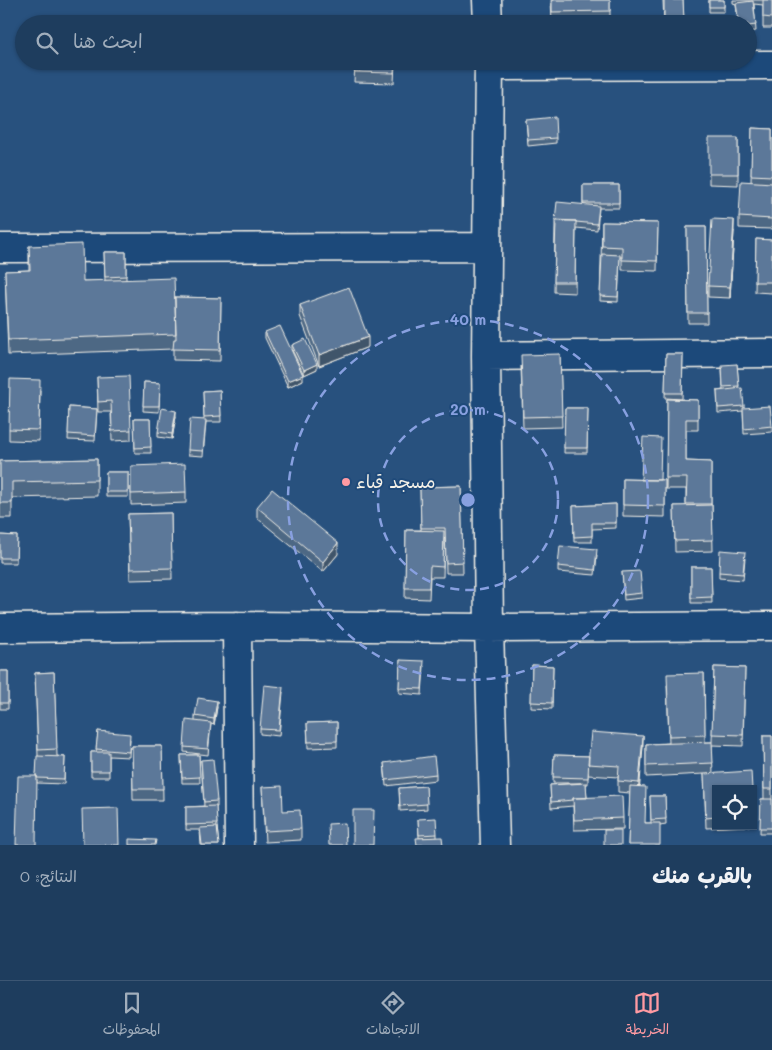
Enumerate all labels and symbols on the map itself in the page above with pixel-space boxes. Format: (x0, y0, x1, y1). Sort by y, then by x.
text: 40 m (450, 309, 486, 329)
text: 20 m (450, 399, 486, 419)
place label: مسجد قباء (356, 469, 435, 493)
marker: مسجد قباء (340, 476, 352, 488)
centre of rings (459, 491, 477, 509)

